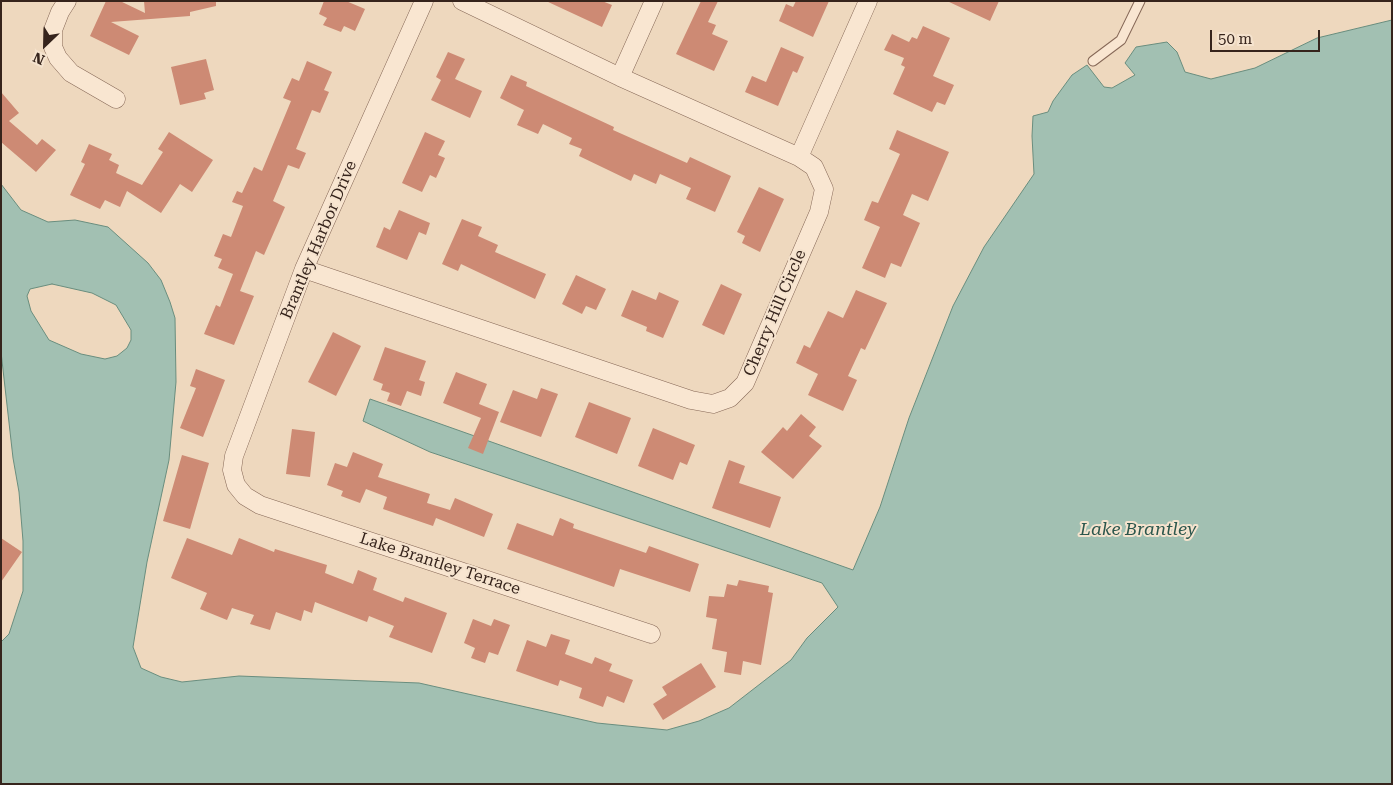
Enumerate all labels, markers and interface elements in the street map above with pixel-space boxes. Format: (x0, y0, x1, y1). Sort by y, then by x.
north arrow (20, 20, 70, 70)
scale bar (1213, 20, 1323, 52)
text: 50 m (1218, 30, 1252, 48)
text: N (31, 49, 47, 68)
street label: Brantley Harbor Drive (277, 158, 361, 322)
street label: Cherry Hill Circle (740, 247, 810, 379)
water label: Lake Brantley (1080, 519, 1196, 541)
street label: Lake Brantley Terrace (357, 529, 523, 599)

